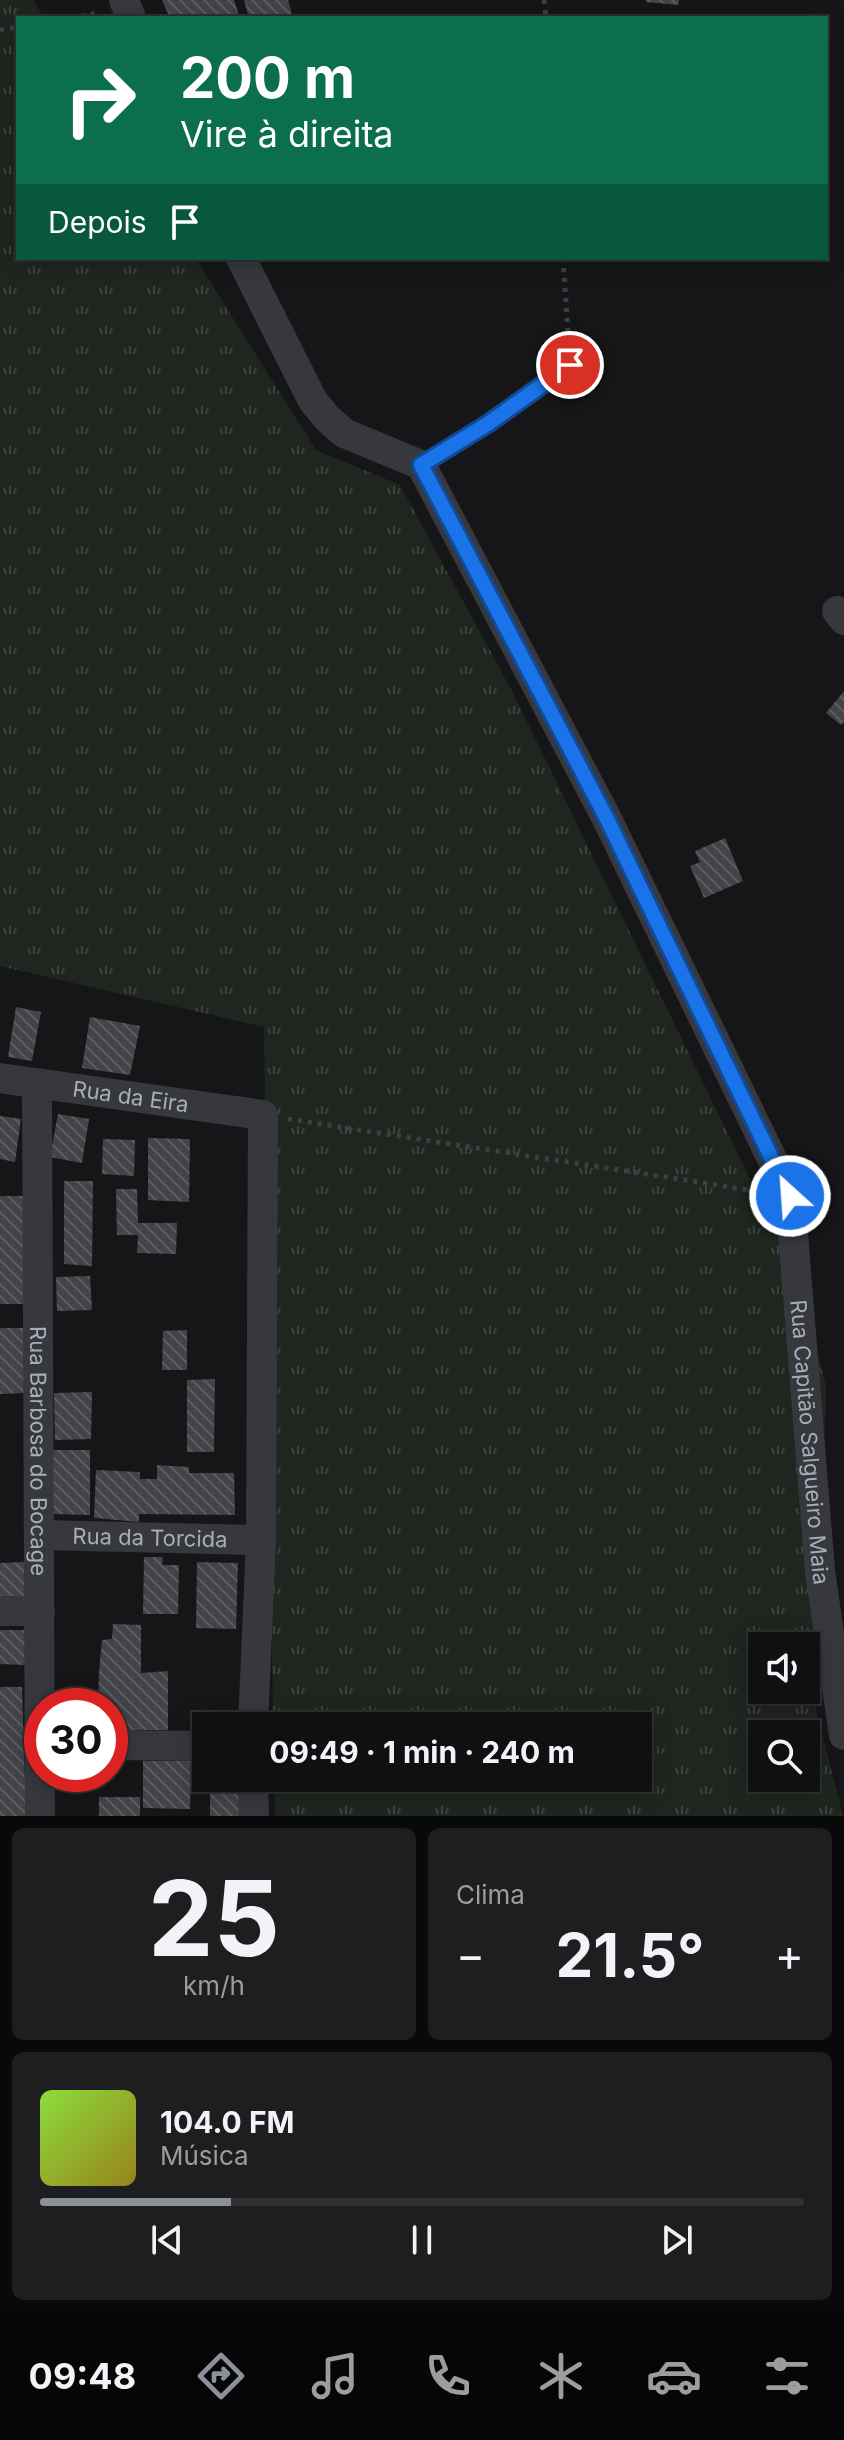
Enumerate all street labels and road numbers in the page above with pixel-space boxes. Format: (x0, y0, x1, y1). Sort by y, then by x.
street label: Rua da Eira (71, 1075, 190, 1117)
street label: Rua Capitão Salgueiro Maia (785, 1299, 835, 1586)
street label: Rua Barbosa do Bocage (25, 1326, 52, 1576)
street label: Rua da Torcida (72, 1523, 228, 1552)

